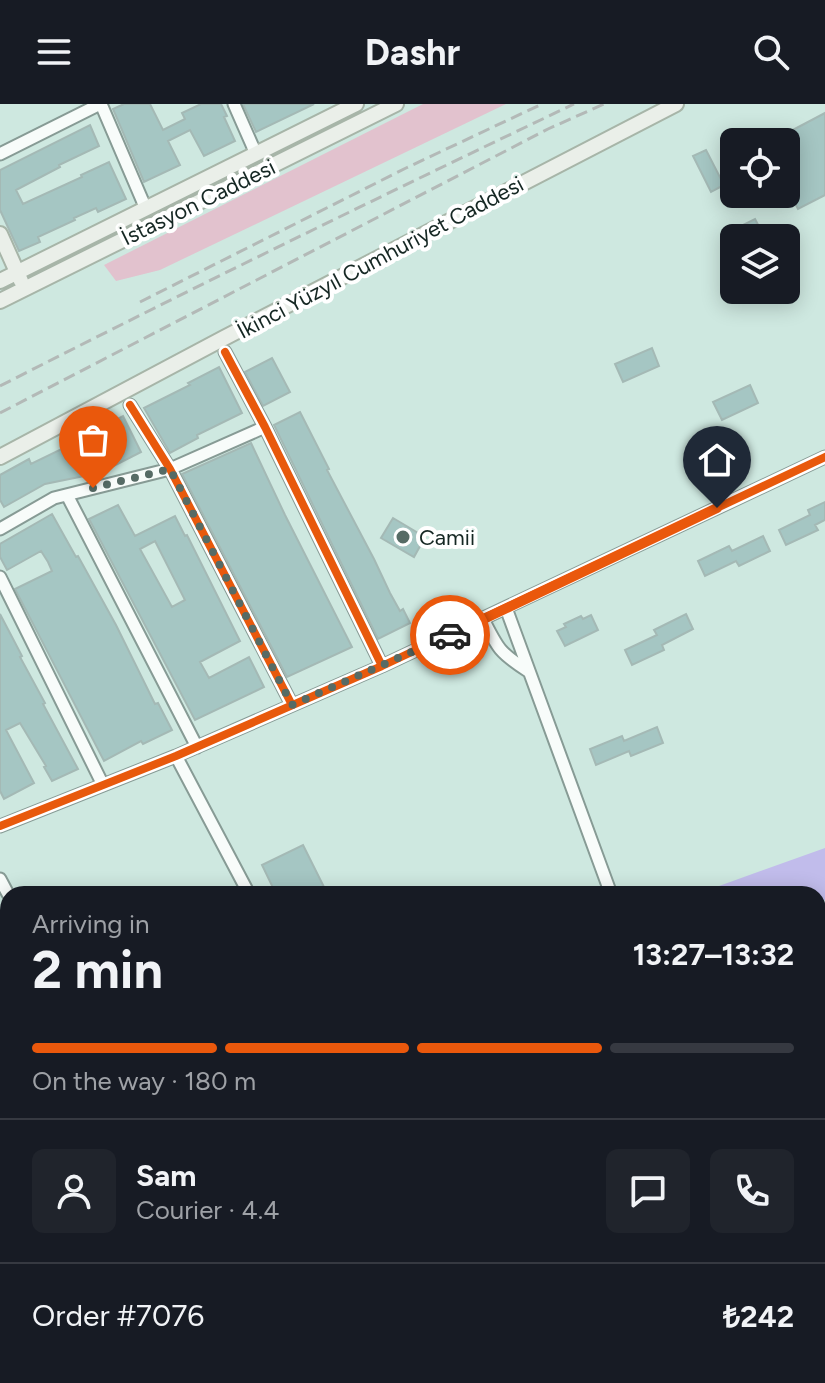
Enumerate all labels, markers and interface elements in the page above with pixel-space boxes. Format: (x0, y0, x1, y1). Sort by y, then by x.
icon: menu (32, 30, 76, 74)
icon: search (749, 30, 793, 74)
text: Dashr (365, 31, 460, 74)
map controls (720, 128, 800, 304)
button: locate (720, 128, 800, 208)
street label: İstasyon Caddesi (117, 153, 280, 251)
street label: İkinci Yüzyıl Cumhuriyet Caddesi (232, 170, 528, 345)
button: layers (720, 224, 800, 304)
pin (59, 406, 127, 488)
icon: bag (71, 418, 115, 462)
pin (683, 426, 751, 508)
icon: home (695, 438, 739, 482)
place label: Camii (419, 524, 475, 551)
marker: Camii (394, 528, 412, 546)
courier (410, 595, 490, 675)
icon: car (428, 613, 472, 657)
text: Arriving in (32, 908, 150, 940)
text: 13:27–13:32 (633, 936, 794, 973)
text: 2 min (32, 939, 163, 1001)
text: On the way · 180 m (32, 1065, 256, 1097)
button: person (32, 1149, 116, 1233)
button: chat (606, 1149, 690, 1233)
button: phone (710, 1149, 794, 1233)
text: Sam (136, 1157, 196, 1194)
text: Courier · 4.4 (136, 1194, 279, 1226)
text: Order #7076 (32, 1297, 204, 1334)
text: ₺242 (723, 1298, 794, 1335)

